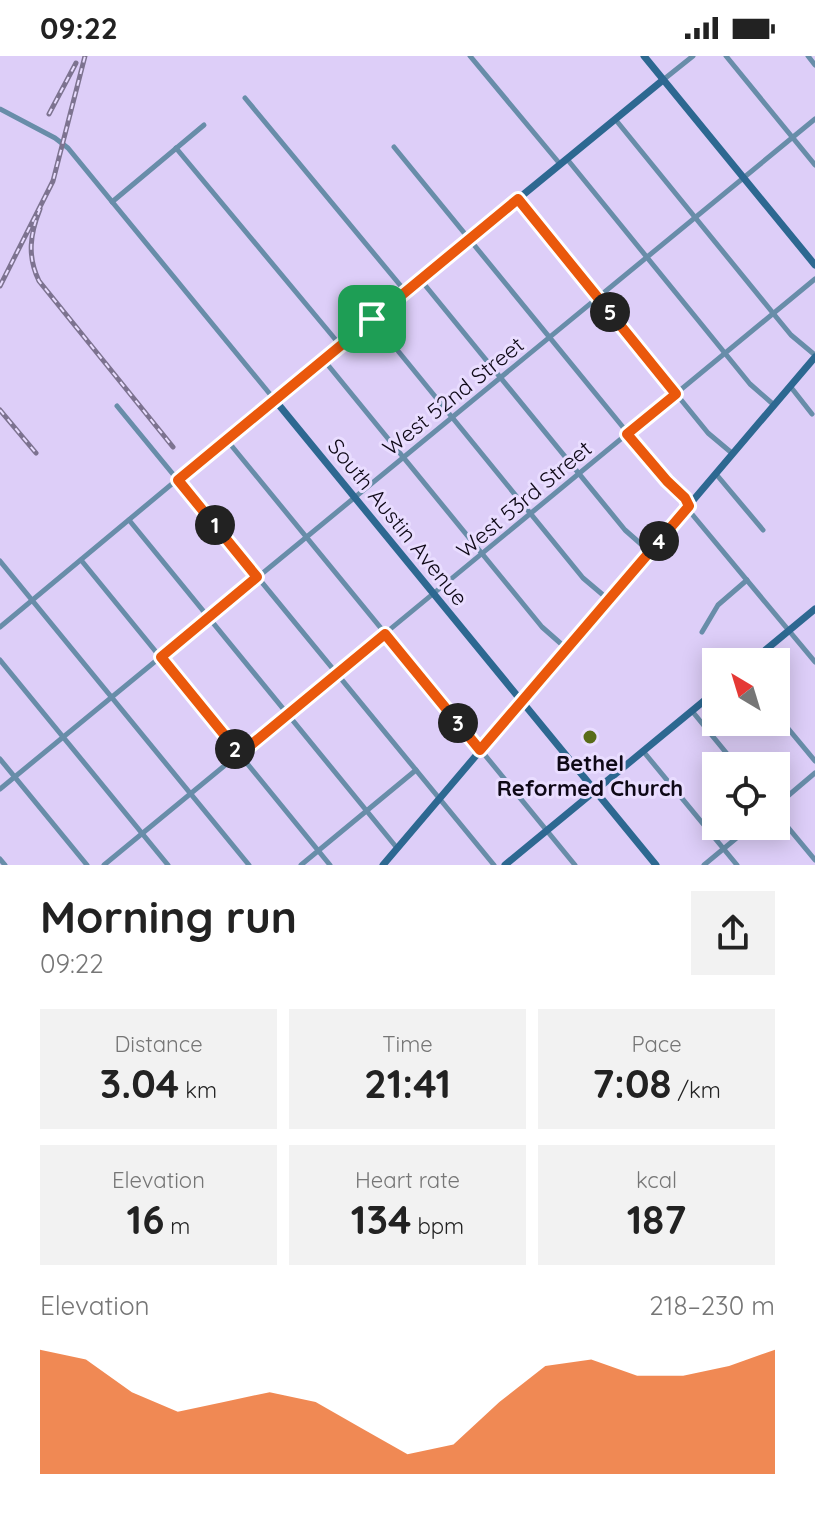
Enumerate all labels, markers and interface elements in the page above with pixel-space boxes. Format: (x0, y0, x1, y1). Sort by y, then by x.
text: 09:22 (40, 9, 118, 47)
pin (338, 285, 406, 353)
pin: 5 (590, 292, 630, 332)
icon: arrive (350, 297, 394, 341)
text: 5 (604, 298, 616, 326)
street label: West 52nd Street (377, 331, 529, 461)
street label: South Austin Avenue (322, 433, 474, 611)
street label: West 53rd Street (451, 434, 597, 564)
pin: 1 (195, 505, 235, 545)
text: 1 (211, 511, 219, 539)
pin: 4 (639, 521, 679, 561)
text: 4 (653, 527, 665, 555)
north arrow (702, 648, 790, 736)
map controls (702, 648, 790, 840)
pin: 3 (438, 703, 478, 743)
text: 3 (452, 709, 464, 737)
marker: Bethel Reformed Church (581, 728, 599, 746)
pin: 2 (215, 729, 255, 769)
text: 2 (229, 735, 241, 763)
place label: Bethel Reformed Church (497, 749, 683, 802)
button: locate (702, 752, 790, 840)
text: Morning run (40, 889, 297, 944)
button: share (691, 891, 775, 975)
text: 09:22 (40, 947, 104, 980)
text: Distance (114, 1030, 203, 1058)
text: Time (382, 1030, 433, 1058)
text: Pace (631, 1030, 682, 1058)
text: 3.04 (100, 1058, 179, 1108)
text: 21:41 (364, 1058, 451, 1108)
text: 7:08 (592, 1058, 672, 1108)
text: km (179, 1076, 217, 1104)
text: /km (672, 1076, 721, 1104)
text: Elevation (112, 1166, 205, 1194)
text: Heart rate (355, 1166, 460, 1194)
text: kcal (636, 1166, 677, 1194)
text: 16 (127, 1194, 164, 1244)
text: 134 (351, 1194, 411, 1244)
text: 187 (627, 1194, 686, 1244)
text: m (164, 1212, 190, 1240)
text: bpm (411, 1212, 464, 1240)
text: Elevation (40, 1289, 150, 1322)
text: 218–230 m (649, 1289, 775, 1322)

